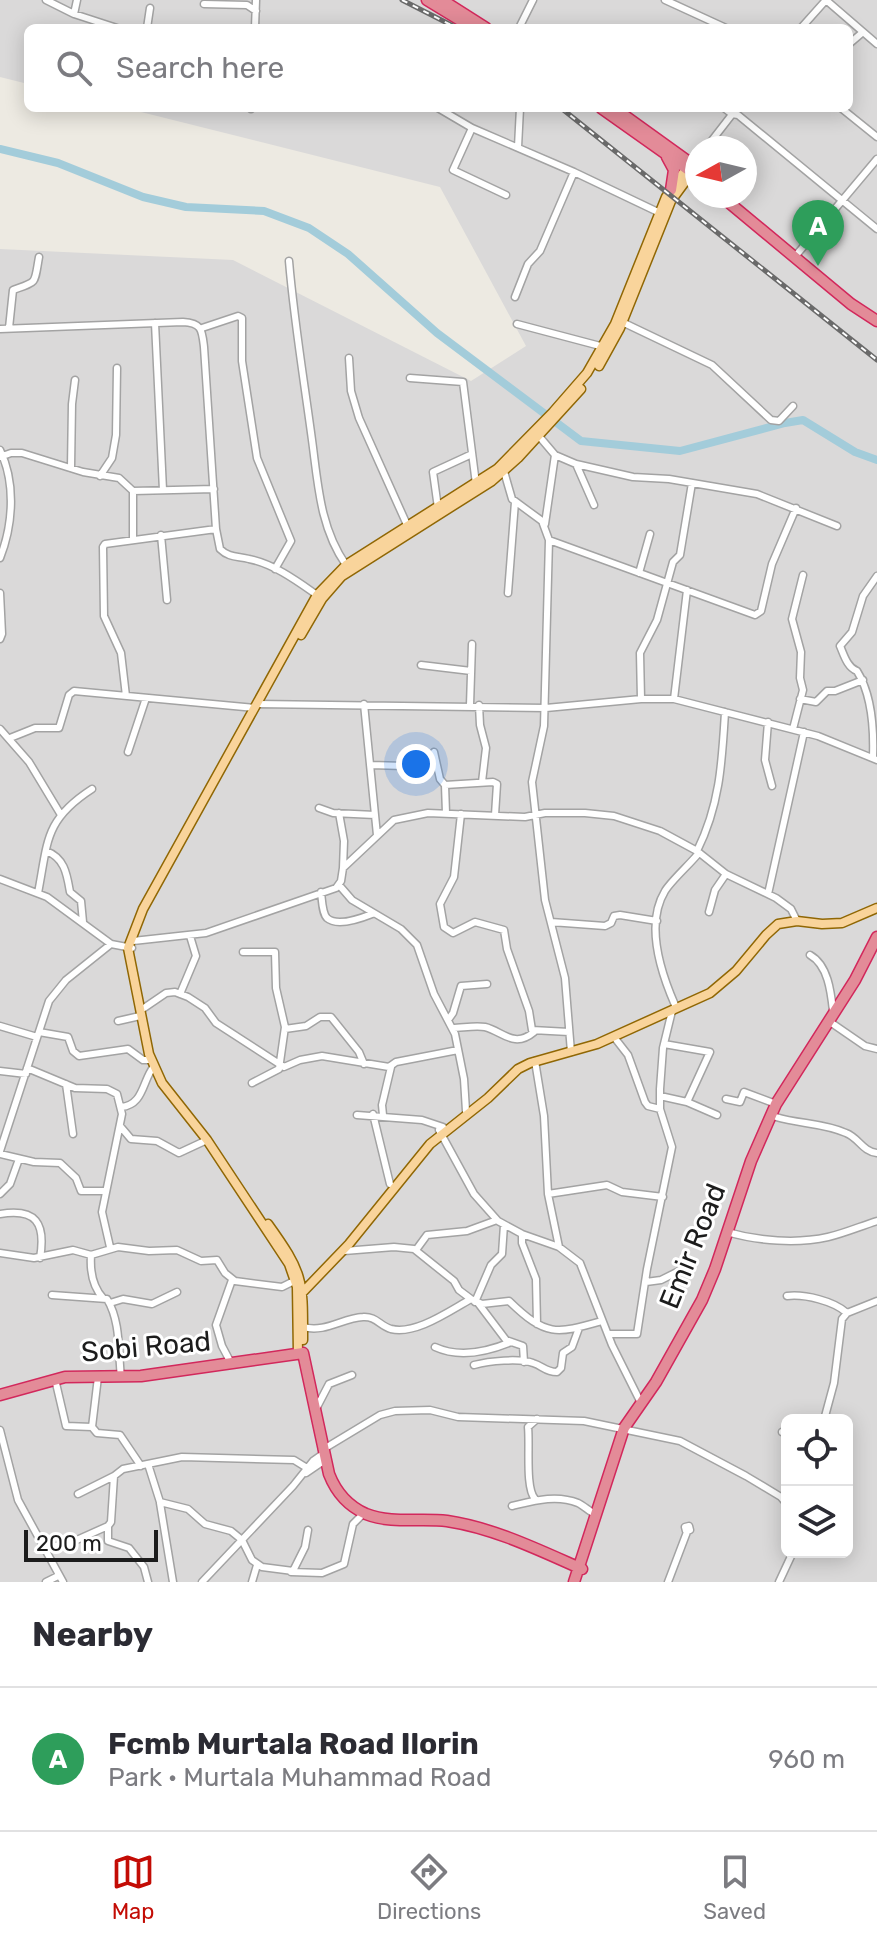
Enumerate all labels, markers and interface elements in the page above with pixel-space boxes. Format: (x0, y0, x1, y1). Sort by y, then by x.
search box (24, 24, 853, 112)
icon: search (52, 46, 96, 90)
text: Search here (116, 50, 284, 86)
north arrow (685, 136, 757, 208)
pin: A (792, 200, 844, 266)
your location (396, 744, 436, 784)
street label: Emir Road (652, 1179, 732, 1313)
street label: Sobi Road (80, 1324, 212, 1369)
map controls (781, 1414, 853, 1558)
button: locate (781, 1414, 853, 1486)
button: layers (781, 1486, 853, 1558)
scale bar (24, 1526, 158, 1562)
text: 200 m (36, 1530, 102, 1557)
text: Nearby (32, 1614, 153, 1655)
text: Fcmb Murtala Road Ilorin (108, 1726, 479, 1762)
text: A (49, 1744, 67, 1775)
text: 960 m (768, 1744, 845, 1775)
text: Park · Murtala Muhammad Road (108, 1762, 491, 1793)
tab: Map (111, 1850, 155, 1925)
tab: Directions (377, 1850, 481, 1925)
tab: Saved (703, 1850, 766, 1925)

